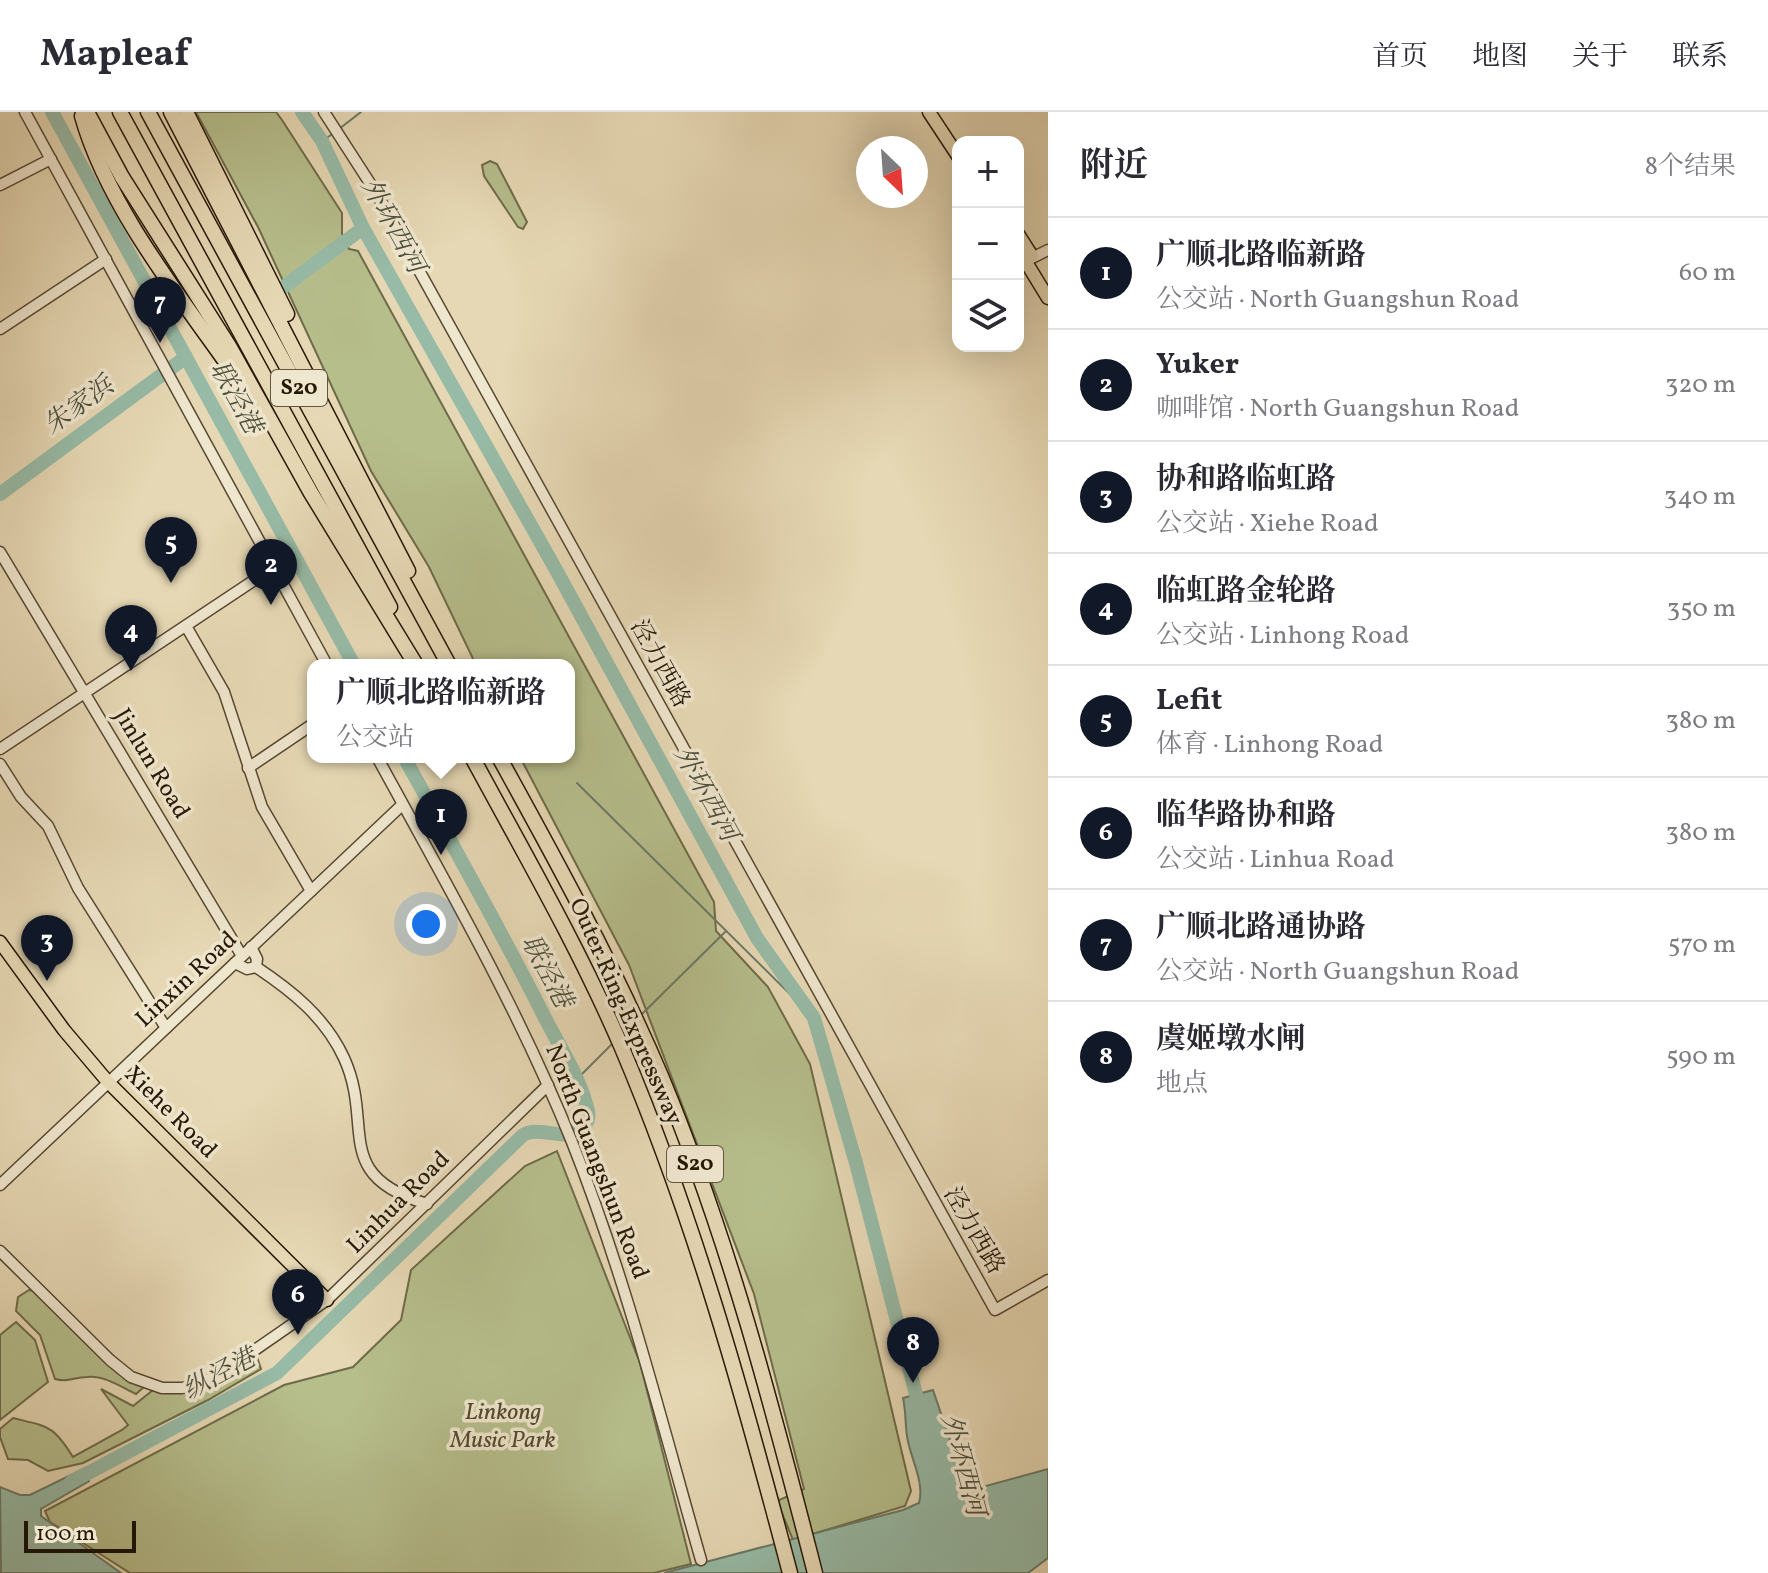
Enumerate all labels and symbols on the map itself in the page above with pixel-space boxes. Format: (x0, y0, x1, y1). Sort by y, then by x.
north arrow (856, 136, 928, 208)
water label: 外环西河 (351, 172, 435, 284)
pin: 7 (134, 277, 186, 343)
water label: 联泾港 (200, 355, 271, 443)
water label: 朱家浜 (37, 367, 123, 443)
road number: S20 (271, 370, 327, 406)
pin: 5 (145, 517, 197, 583)
pin: 2 (245, 539, 297, 605)
pin: 4 (105, 605, 157, 671)
street label: 泾力西路 (621, 614, 697, 714)
street label: Jinlun Road (105, 702, 197, 826)
water label: 外环西河 (664, 740, 748, 852)
pin: 1 (415, 789, 467, 855)
street label: Outer Ring Expressway (560, 893, 690, 1131)
your location (406, 904, 446, 944)
pin: 3 (21, 915, 73, 981)
street label: Linxin Road (129, 924, 245, 1036)
water label: 联泾港 (512, 929, 582, 1018)
street label: North Guangshun Road (535, 1040, 657, 1284)
street label: Xiehe Road (116, 1059, 224, 1167)
street label: Linhua Road (340, 1144, 458, 1262)
road number: S20 (667, 1146, 723, 1182)
street label: 泾力西路 (934, 1181, 1012, 1281)
pin: 6 (272, 1269, 324, 1335)
pin: 8 (887, 1317, 939, 1383)
water label: 纵泾港 (177, 1339, 266, 1409)
park label: Linkong Music Park (449, 1396, 556, 1458)
water label: 外环西河 (931, 1410, 994, 1524)
scale bar (24, 1517, 136, 1553)

